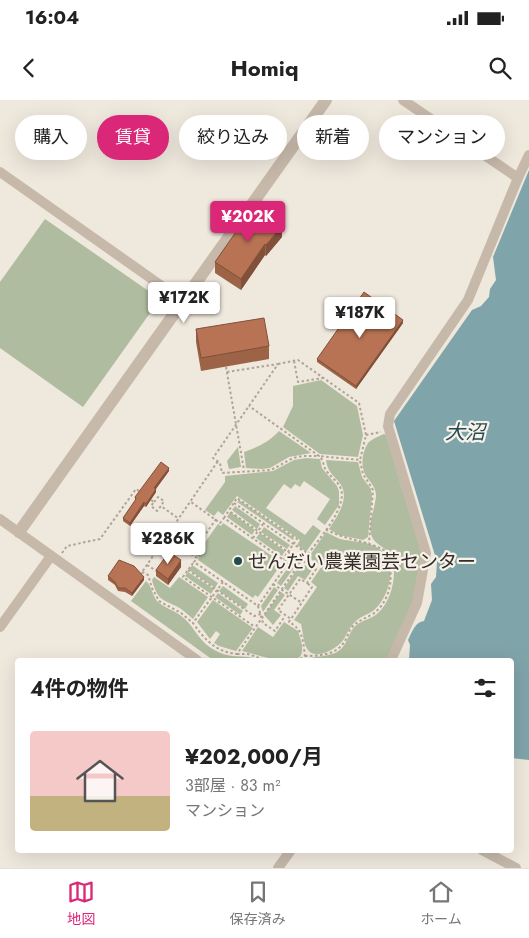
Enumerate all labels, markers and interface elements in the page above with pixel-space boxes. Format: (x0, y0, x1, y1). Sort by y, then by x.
text: 16:04 (25, 4, 79, 31)
text: Homiq (231, 52, 298, 84)
icon: back (15, 54, 43, 82)
icon: search (486, 54, 514, 82)
chip: 購入 (15, 115, 87, 160)
chip: 賃貸 (97, 115, 169, 160)
chip: 絞り込み (179, 115, 287, 160)
chip: 新着 (297, 115, 369, 160)
chip: マンション (379, 115, 505, 160)
pin: ¥202K (213, 200, 283, 243)
text: ¥202K (221, 205, 275, 228)
pin: ¥172K (149, 282, 219, 324)
text: ¥172K (159, 286, 209, 309)
pin: ¥187K (325, 296, 395, 339)
text: ¥187K (335, 301, 385, 324)
water label: 大沼 (445, 418, 488, 447)
pin: ¥286K (133, 522, 203, 565)
text: ¥286K (141, 527, 195, 550)
place label: せんだい農業園芸センター (248, 548, 476, 575)
marker: せんだい農業園芸センター (232, 555, 244, 567)
text: 4件の物件 (30, 674, 129, 704)
icon: filters (471, 674, 499, 702)
text: ¥202,000/月 (185, 742, 323, 772)
icon: home (70, 751, 130, 811)
text: 3部屋 · 83 m² (185, 774, 280, 797)
text: マンション (185, 799, 265, 822)
tab: 地図 (67, 878, 95, 929)
tab: 保存済み (230, 878, 286, 929)
tab: ホーム (420, 878, 462, 929)

